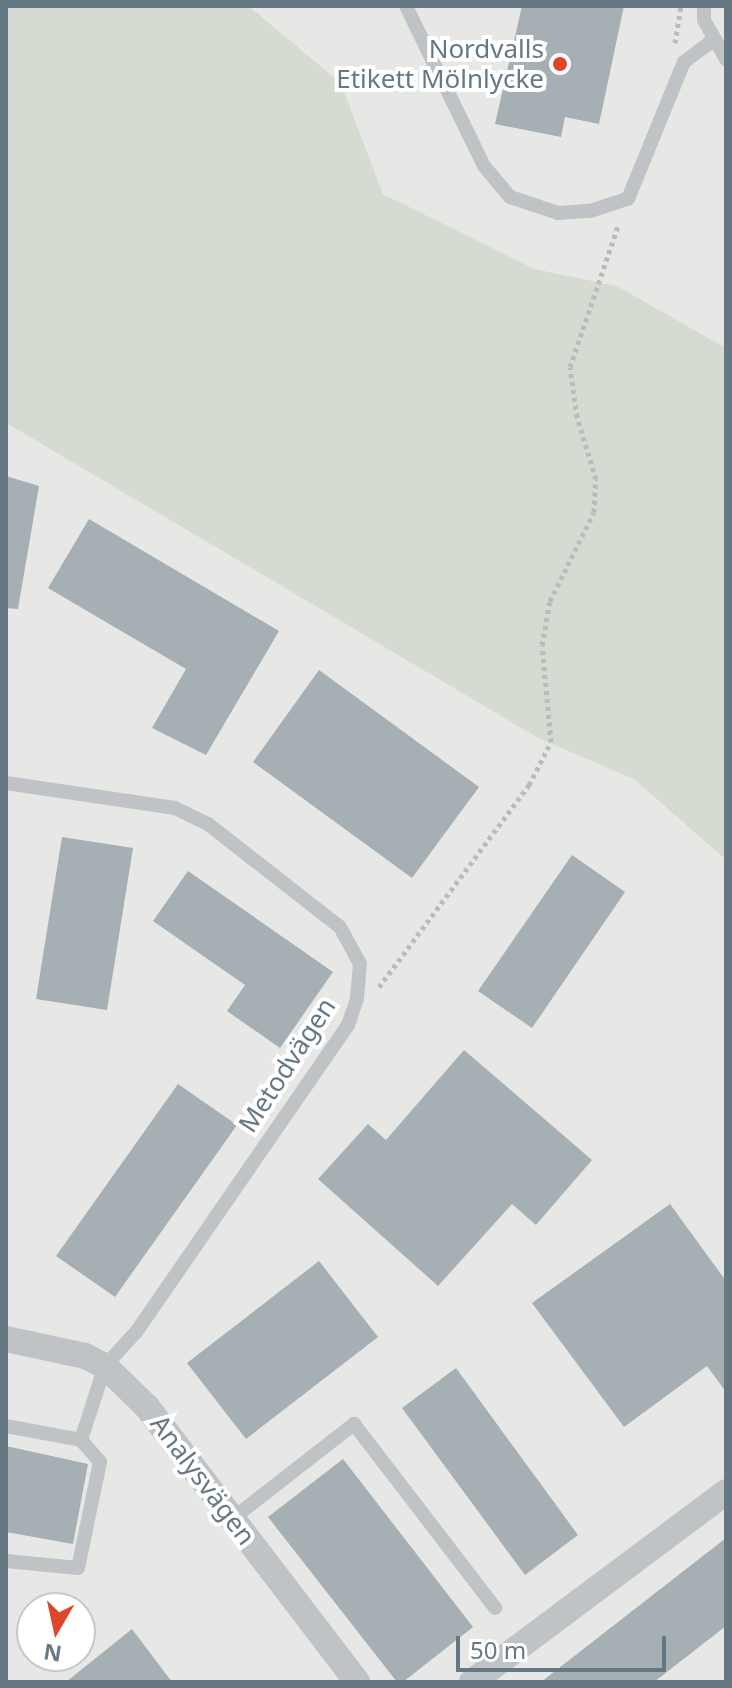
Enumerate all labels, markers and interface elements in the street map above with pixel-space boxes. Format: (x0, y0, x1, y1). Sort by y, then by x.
place label: Nordvalls Etikett Mölnlycke (336, 33, 544, 94)
marker: Nordvalls Etikett Mölnlycke (551, 55, 569, 73)
street label: Metodvägen (232, 992, 342, 1138)
street label: Analysvägen (144, 1409, 262, 1551)
north arrow (16, 1592, 96, 1672)
scale bar (460, 1620, 670, 1670)
text: 50 m (470, 1633, 526, 1666)
text: N (41, 1638, 64, 1670)

